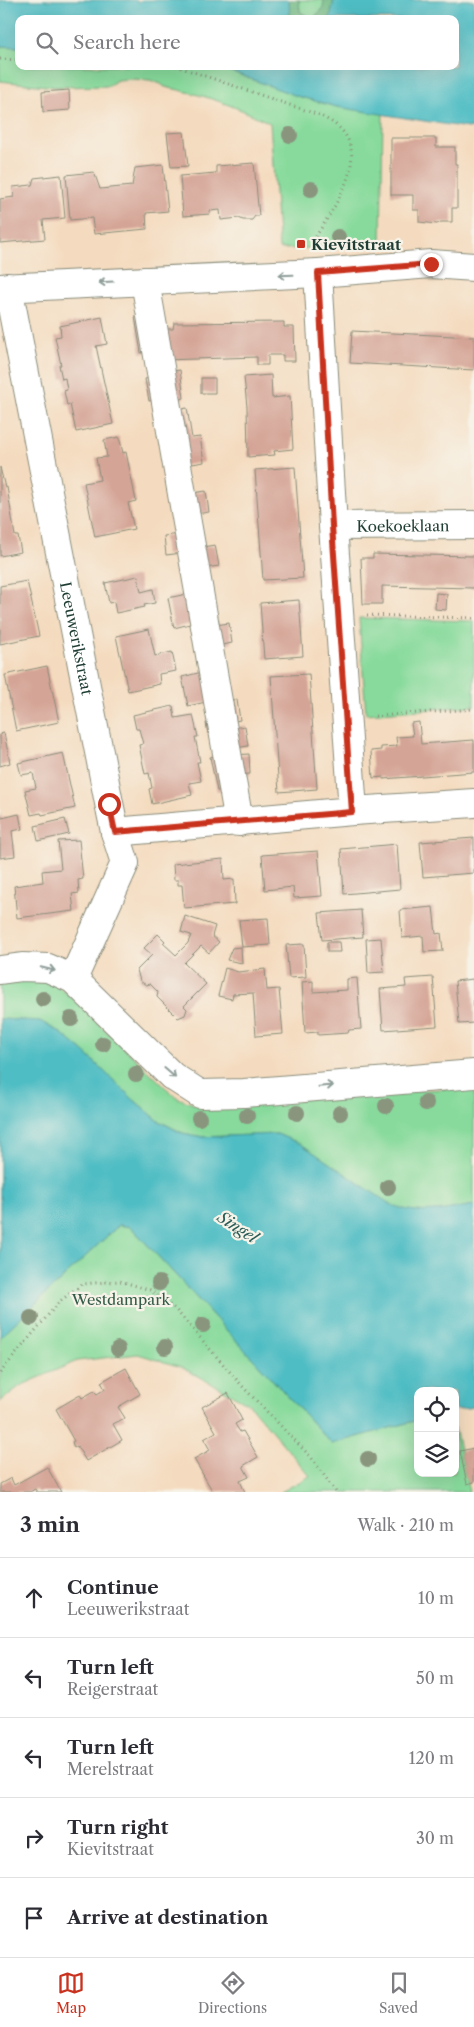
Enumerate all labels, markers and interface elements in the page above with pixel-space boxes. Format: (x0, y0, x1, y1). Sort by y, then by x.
search box (15, 15, 459, 70)
icon: search (33, 29, 61, 57)
text: Search here (73, 31, 181, 54)
place label: Kievitstraat (311, 235, 401, 254)
marker: Kievitstraat (295, 238, 307, 250)
route end (420, 253, 443, 276)
one-way arrow (278, 270, 294, 279)
one-way arrow (98, 278, 114, 287)
street label: Koekoeklaan (357, 516, 450, 535)
street label: Leeuwerikstraat (56, 580, 97, 697)
route start (98, 793, 121, 816)
one-way arrow (40, 965, 56, 975)
one-way arrow (163, 1068, 176, 1079)
one-way arrow (317, 1082, 333, 1091)
water label: Singel (213, 1206, 263, 1248)
park label: Westdampark (71, 1290, 172, 1309)
map controls (414, 1387, 459, 1477)
button: locate (414, 1387, 459, 1432)
button: layers (414, 1432, 459, 1477)
text: 3 min (20, 1512, 80, 1537)
text: Walk · 210 m (358, 1515, 454, 1535)
text: Continue (67, 1576, 159, 1599)
icon: ahead (20, 1584, 48, 1612)
text: 10 m (418, 1588, 454, 1608)
text: Leeuwerikstraat (67, 1599, 189, 1619)
text: Turn left (67, 1656, 154, 1679)
icon: left (20, 1664, 48, 1692)
text: 50 m (416, 1668, 454, 1688)
text: Reigerstraat (67, 1679, 158, 1699)
text: Turn left (67, 1736, 154, 1759)
icon: left (20, 1744, 48, 1772)
text: 120 m (409, 1748, 454, 1768)
text: Merelstraat (67, 1759, 154, 1779)
text: Turn right (67, 1816, 168, 1839)
icon: right (20, 1824, 48, 1852)
text: 30 m (416, 1828, 454, 1848)
text: Kievitstraat (67, 1839, 154, 1859)
icon: arrive (20, 1904, 48, 1932)
text: Arrive at destination (67, 1906, 268, 1929)
tab: Map (56, 1969, 86, 2017)
tab: Directions (198, 1969, 267, 2017)
tab: Saved (379, 1969, 418, 2017)

